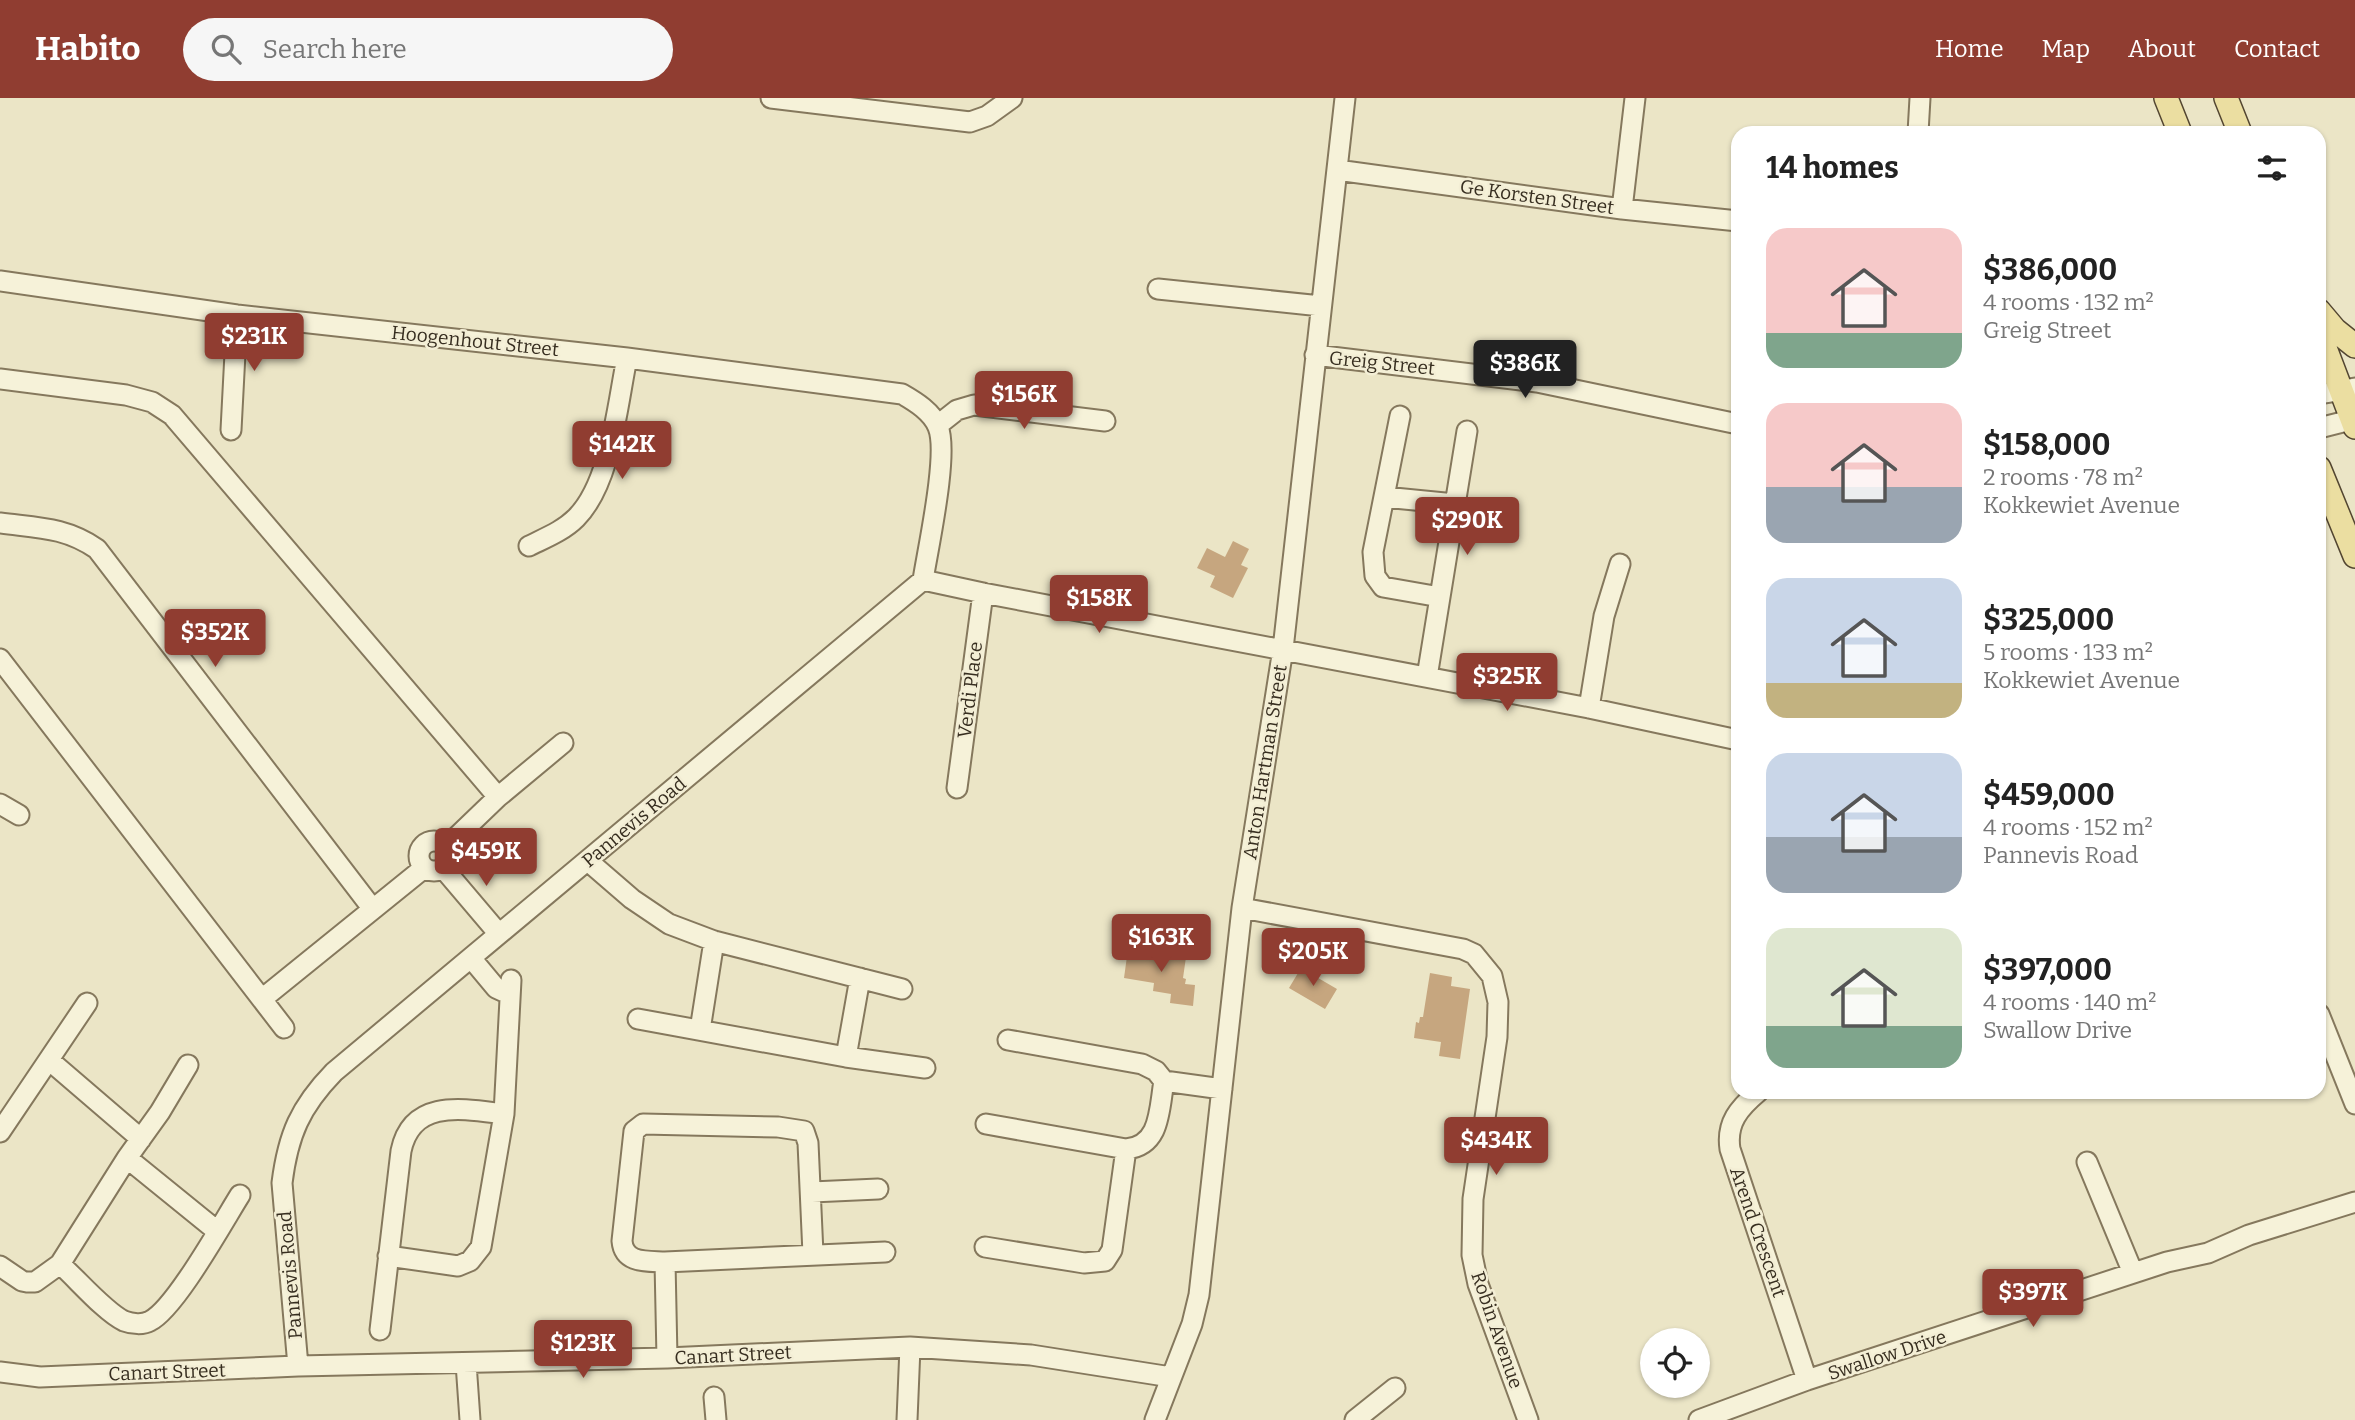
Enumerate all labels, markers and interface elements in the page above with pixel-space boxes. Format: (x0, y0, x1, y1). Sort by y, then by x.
search box (183, 18, 673, 81)
text: Habito (35, 29, 141, 69)
icon: search (207, 30, 245, 68)
text: Search here (263, 34, 407, 65)
text: Home (1935, 35, 2004, 63)
text: Map (2042, 35, 2090, 63)
text: About (2128, 35, 2196, 63)
text: Contact (2234, 35, 2320, 63)
icon: filters (2253, 149, 2291, 187)
text: 14 homes (1766, 150, 1899, 186)
street label: Ge Korsten Street (1458, 175, 1616, 219)
text: $386,000 (1983, 252, 2117, 288)
icon: home (1822, 256, 1906, 340)
text: 4 rooms · 132 m² (1983, 288, 2154, 316)
pin: $231K (205, 314, 303, 373)
text: Greig Street (1983, 316, 2111, 344)
street label: Hoogenhout Street (390, 321, 560, 361)
text: $231K (221, 322, 287, 350)
pin: $386K (1476, 341, 1574, 400)
street label: Greig Street (1328, 346, 1436, 380)
text: $386K (1489, 349, 1561, 377)
pin: $156K (975, 372, 1073, 431)
text: $156K (991, 380, 1057, 408)
pin: $142K (573, 422, 671, 481)
text: $158,000 (1983, 427, 2111, 463)
text: $142K (588, 430, 656, 458)
icon: home (1822, 431, 1906, 515)
text: 2 rooms · 78 m² (1983, 463, 2143, 491)
text: Kokkewiet Avenue (1983, 491, 2180, 519)
pin: $290K (1418, 498, 1516, 557)
text: $290K (1431, 506, 1503, 534)
pin: $158K (1050, 575, 1148, 635)
text: $158K (1066, 584, 1132, 612)
text: $325,000 (1983, 602, 2114, 638)
icon: home (1822, 606, 1906, 690)
pin: $352K (166, 610, 264, 669)
text: $352K (181, 618, 249, 646)
text: 5 rooms · 133 m² (1983, 638, 2153, 666)
street label: Verdi Place (953, 640, 987, 740)
pin: $325K (1458, 654, 1556, 713)
text: $325K (1472, 662, 1542, 690)
street label: Anton Hartman Street (1238, 663, 1292, 861)
text: Kokkewiet Avenue (1983, 666, 2180, 694)
street label: Pannevis Road (577, 772, 691, 872)
text: $459,000 (1983, 777, 2115, 813)
icon: home (1822, 781, 1906, 865)
text: 4 rooms · 152 m² (1983, 813, 2153, 841)
pin: $459K (437, 828, 535, 888)
text: $459K (451, 837, 521, 865)
text: Pannevis Road (1983, 841, 2138, 869)
pin: $163K (1112, 914, 1210, 974)
text: $163K (1128, 923, 1194, 951)
pin: $205K (1264, 928, 1362, 988)
text: $205K (1278, 937, 1348, 965)
text: $397,000 (1983, 952, 2112, 988)
icon: home (1822, 956, 1906, 1040)
text: 4 rooms · 140 m² (1983, 988, 2156, 1016)
text: Swallow Drive (1983, 1016, 2132, 1044)
pin: $434K (1447, 1118, 1545, 1177)
text: $434K (1460, 1126, 1532, 1154)
street label: Arend Crescent (1725, 1164, 1791, 1300)
street label: Pannevis Road (273, 1210, 307, 1340)
street label: Robin Avenue (1466, 1268, 1528, 1392)
pin: $397K (1984, 1270, 2082, 1329)
text: $397K (1998, 1278, 2068, 1306)
pin: $123K (534, 1320, 632, 1380)
street label: Swallow Drive (1825, 1325, 1949, 1385)
map controls (1640, 1328, 1710, 1398)
button: locate (1640, 1328, 1710, 1398)
text: $123K (550, 1329, 616, 1357)
street label: Canart Street (674, 1340, 792, 1370)
street label: Canart Street (108, 1358, 226, 1386)

